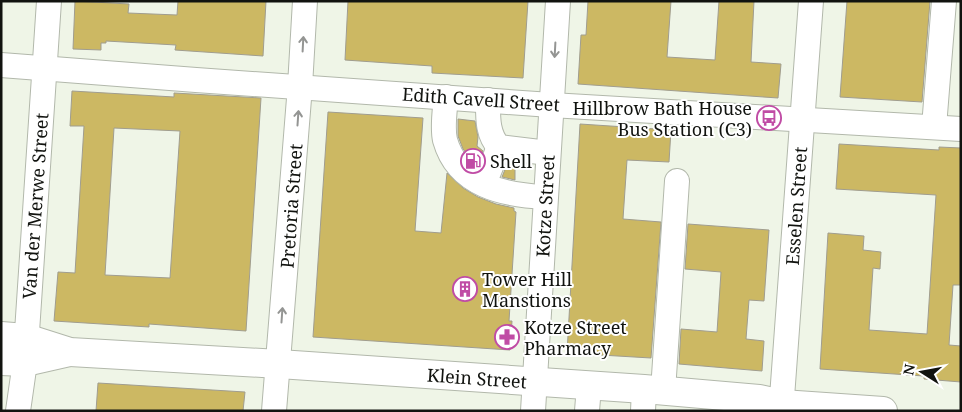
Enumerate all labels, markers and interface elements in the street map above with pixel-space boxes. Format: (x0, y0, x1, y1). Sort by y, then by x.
one-way arrow (298, 36, 307, 52)
one-way arrow (550, 42, 559, 58)
street label: Edith Cavell Street (401, 82, 561, 116)
place label: Hillbrow Bath House Bus Station (C3) (573, 96, 752, 141)
bus stop icon: Hillbrow Bath House Bus Station (C3) (756, 105, 782, 131)
one-way arrow (293, 110, 302, 126)
street label: Van der Merwe Street (17, 112, 53, 300)
street label: Pretoria Street (275, 143, 307, 269)
street label: Esselen Street (780, 146, 812, 266)
fuel station icon: Shell (460, 148, 486, 174)
place label: Shell (490, 149, 532, 173)
street label: Kotze Street (530, 154, 560, 258)
place label: Tower Hill Manstions (482, 267, 572, 312)
building icon: Tower Hill Manstions (452, 276, 478, 302)
one-way arrow (278, 307, 287, 323)
place label: Kotze Street Pharmacy (524, 315, 627, 360)
pharmacy icon: Kotze Street Pharmacy (494, 324, 520, 350)
north arrow (897, 347, 947, 397)
text: N (898, 362, 919, 377)
street label: Klein Street (426, 363, 528, 393)

